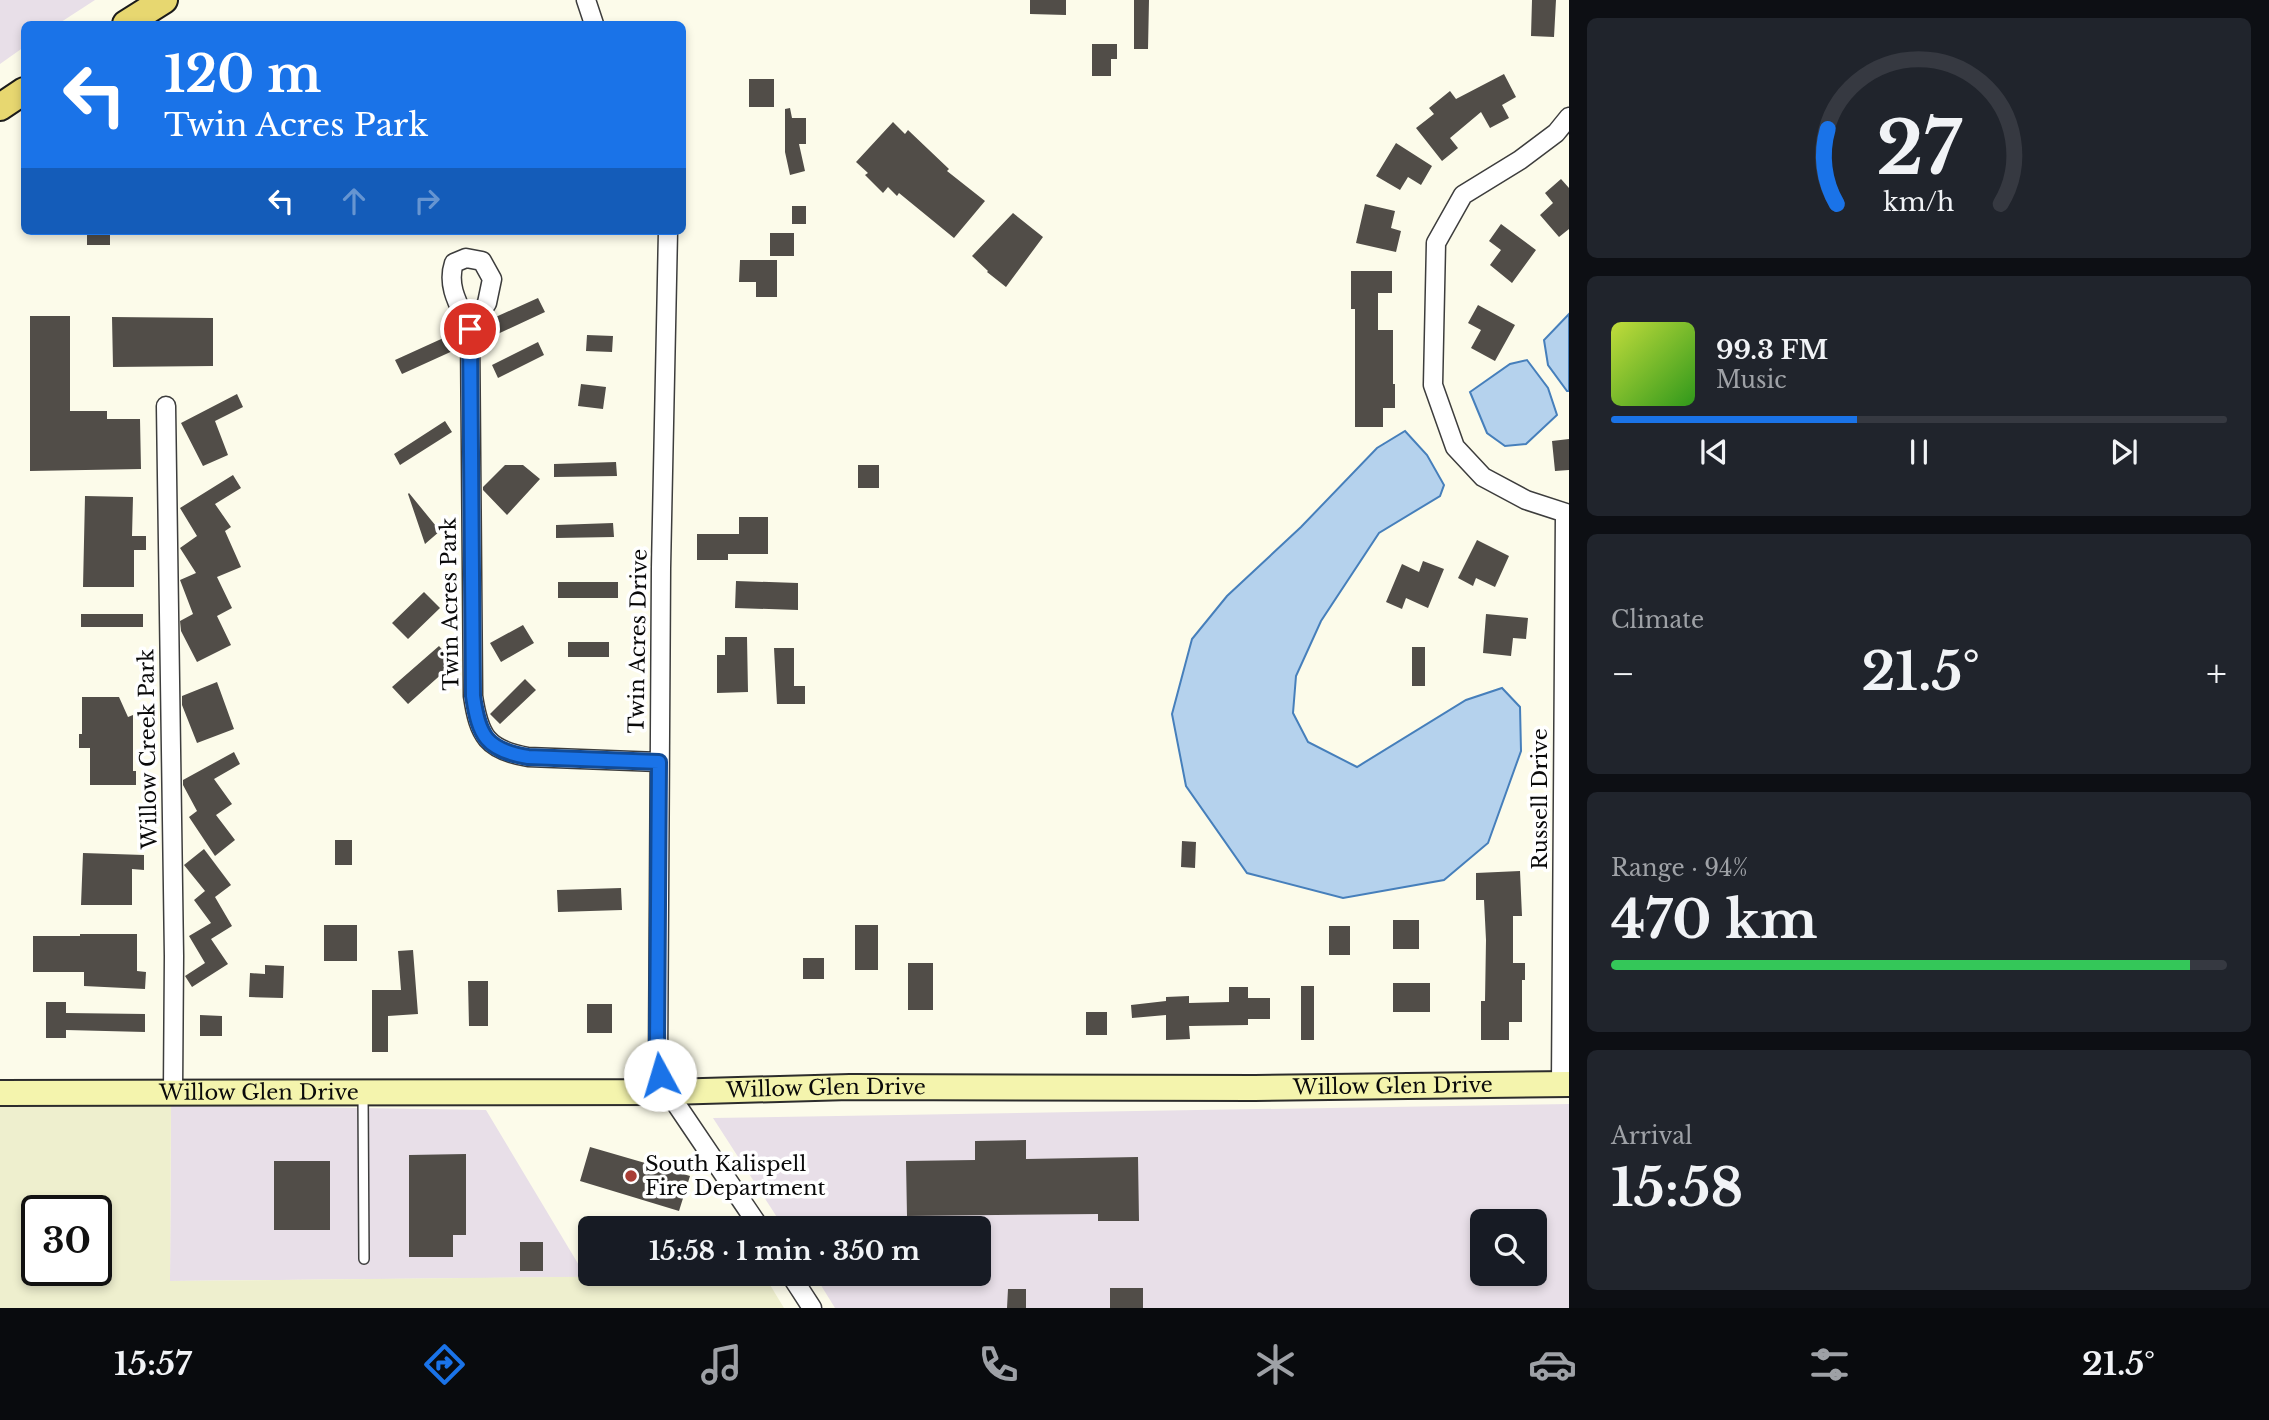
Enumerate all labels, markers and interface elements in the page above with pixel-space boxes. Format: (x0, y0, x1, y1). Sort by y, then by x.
text: 120 m (164, 44, 322, 105)
icon: left (49, 49, 140, 140)
text: 27 (1877, 103, 1963, 194)
text: Twin Acres Park (164, 105, 428, 145)
icon: left (262, 182, 300, 220)
icon: ahead (335, 182, 373, 220)
icon: right (408, 182, 446, 220)
text: km/h (1884, 187, 1954, 218)
pin (440, 299, 500, 359)
icon: arrive (451, 310, 489, 348)
text: 99.3 FM (1716, 334, 1828, 366)
text: Music (1716, 366, 1787, 394)
icon: previous (1695, 433, 1733, 471)
icon: pause (1900, 433, 1938, 471)
icon: next (2105, 433, 2143, 471)
street label: Twin Acres Park (435, 517, 465, 691)
street label: Twin Acres Drive (623, 548, 653, 734)
text: Climate (1611, 606, 1704, 634)
text: 21.5° (1861, 640, 1980, 704)
street label: Willow Creek Park (133, 649, 163, 850)
text: − (1611, 650, 1635, 697)
text: + (2206, 650, 2227, 697)
street label: Russell Drive (1527, 728, 1553, 870)
text: Range · 94% (1611, 854, 1748, 882)
text: 470 km (1611, 888, 1818, 952)
position arrow (623, 1038, 697, 1112)
street label: Willow Glen Drive (1292, 1072, 1493, 1101)
street label: Willow Glen Drive (725, 1074, 926, 1103)
street label: Willow Glen Drive (158, 1079, 359, 1106)
text: Arrival (1611, 1122, 1692, 1150)
place label: South Kalispell Fire Department (645, 1151, 826, 1201)
text: 15:58 (1611, 1156, 1743, 1220)
marker: South Kalispell Fire Department (623, 1168, 639, 1184)
speed limit sign: 30 (21, 1195, 112, 1286)
map controls (1470, 1209, 1547, 1286)
button: search (1470, 1209, 1547, 1286)
text: 15:58 · 1 min · 350 m (649, 1235, 920, 1267)
icon: directions (420, 1340, 469, 1389)
icon: music (697, 1340, 746, 1389)
icon: phone (974, 1340, 1023, 1389)
icon: climate (1251, 1340, 1300, 1389)
icon: car (1528, 1340, 1577, 1389)
icon: filters (1805, 1340, 1854, 1389)
text: 15:57 (114, 1344, 192, 1384)
text: 21.5° (2082, 1344, 2155, 1384)

